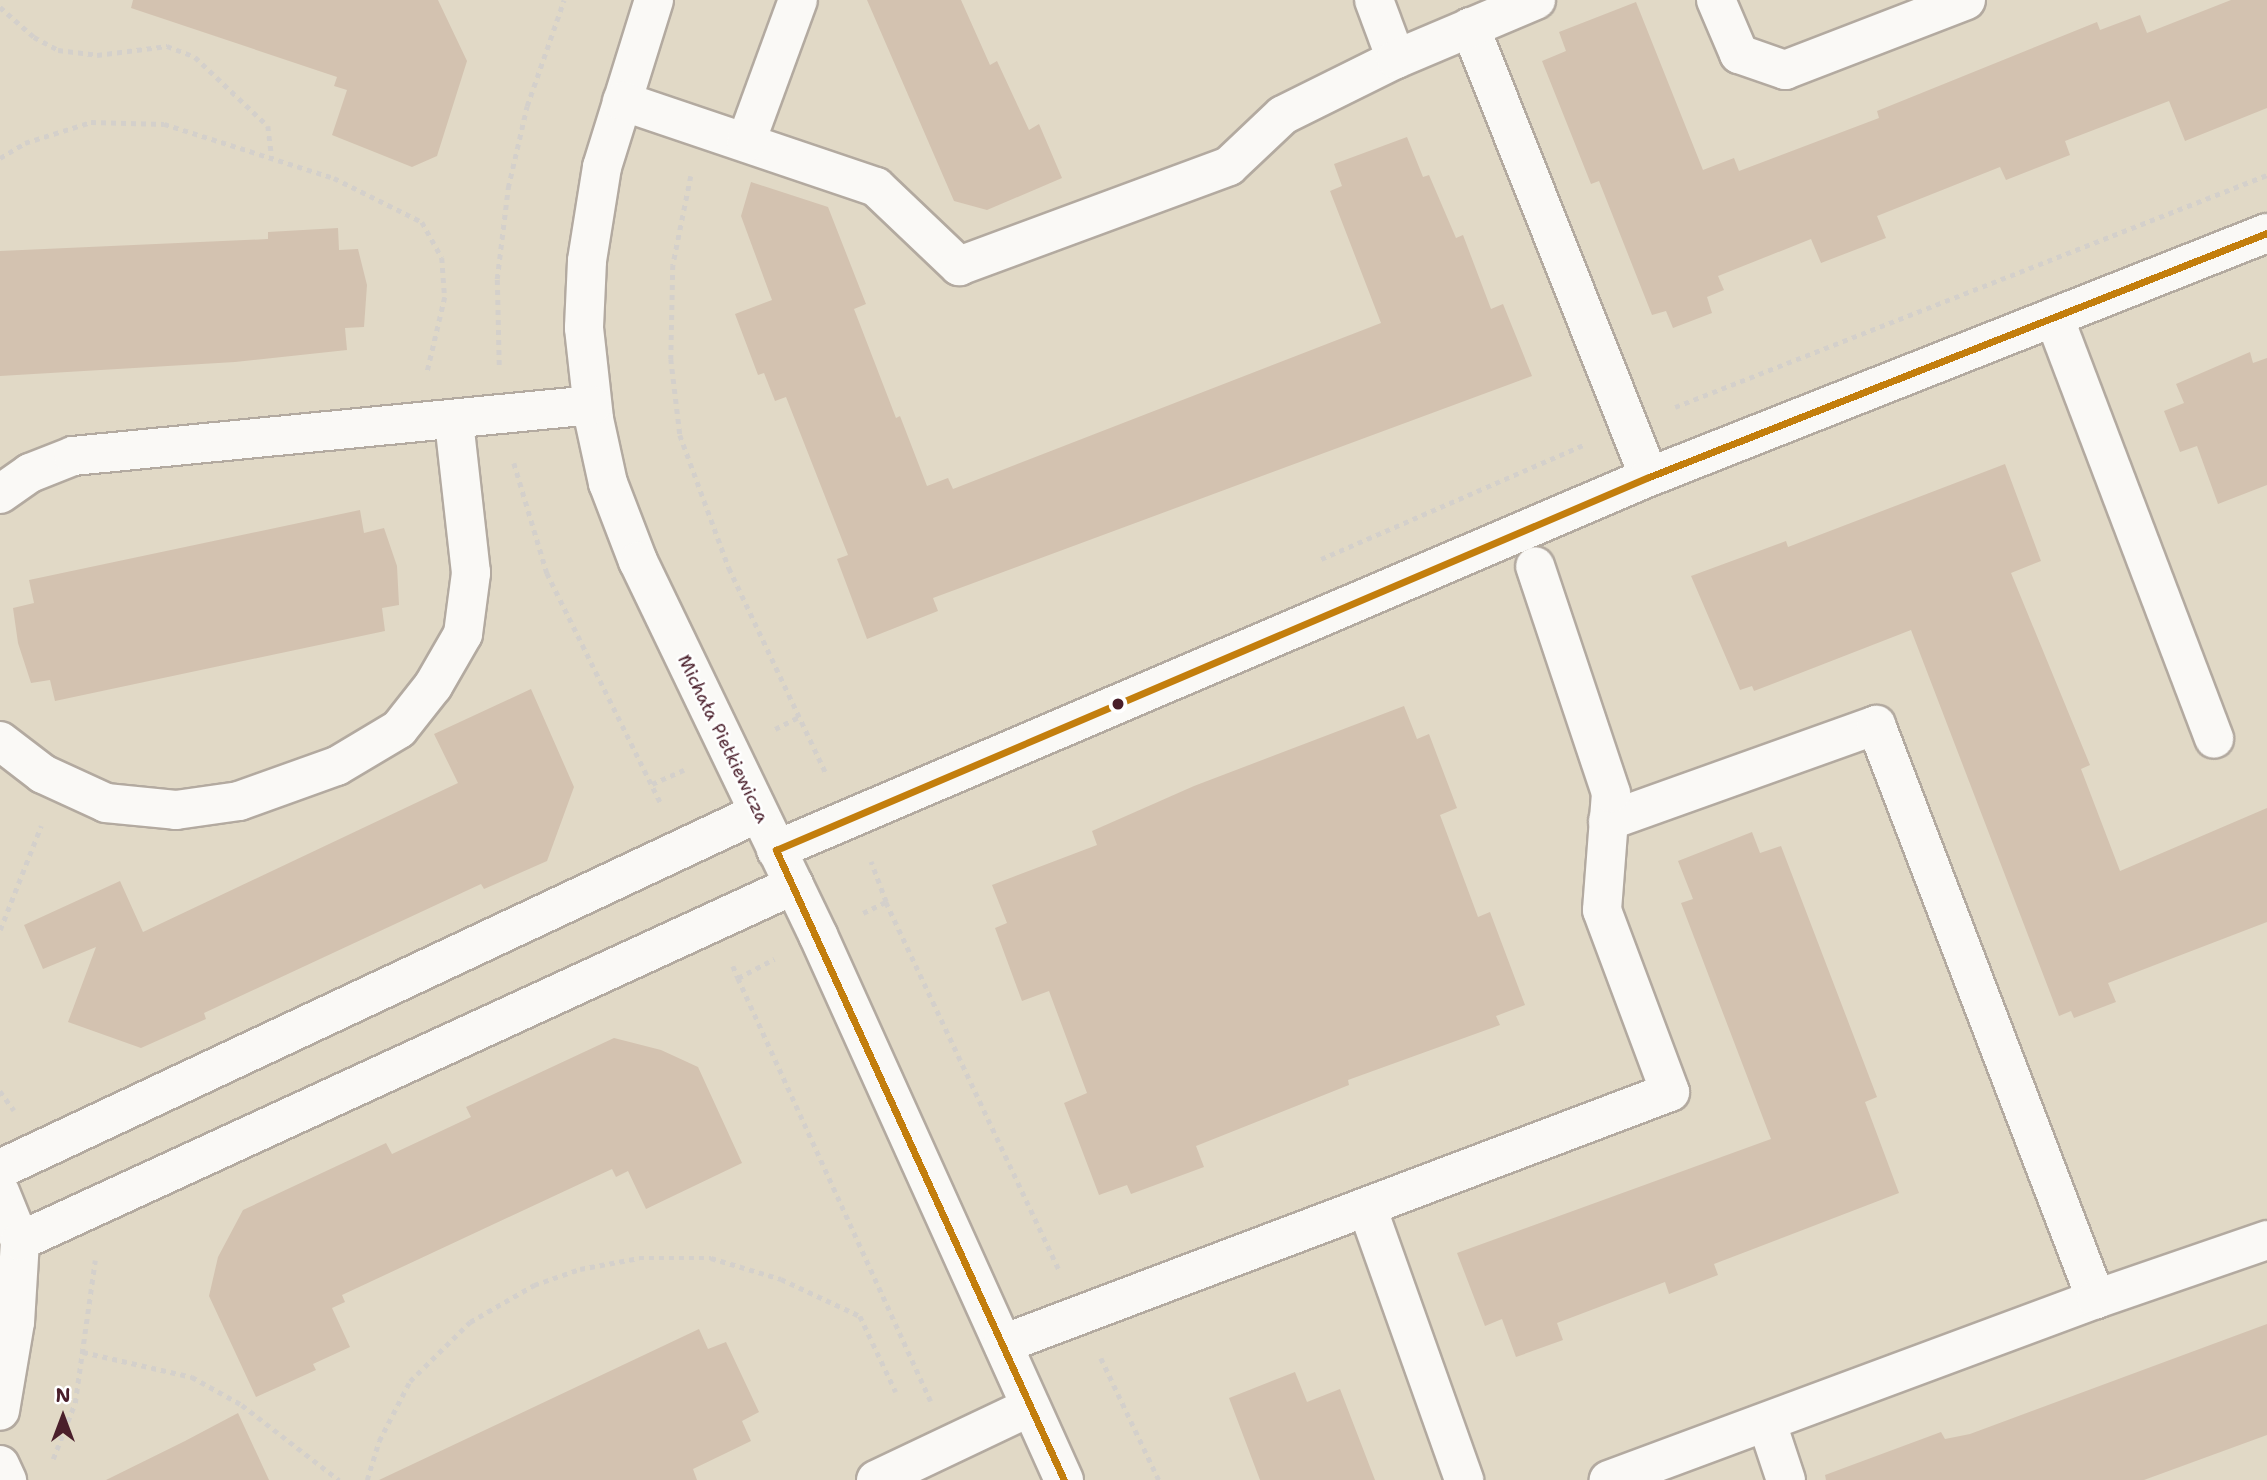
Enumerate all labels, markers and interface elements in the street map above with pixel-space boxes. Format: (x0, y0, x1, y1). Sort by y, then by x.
street label: Michała Pietkiewicza (673, 651, 773, 827)
unlabelled marker (1111, 697, 1125, 711)
north arrow (28, 1382, 98, 1452)
text: N (55, 1383, 71, 1408)

